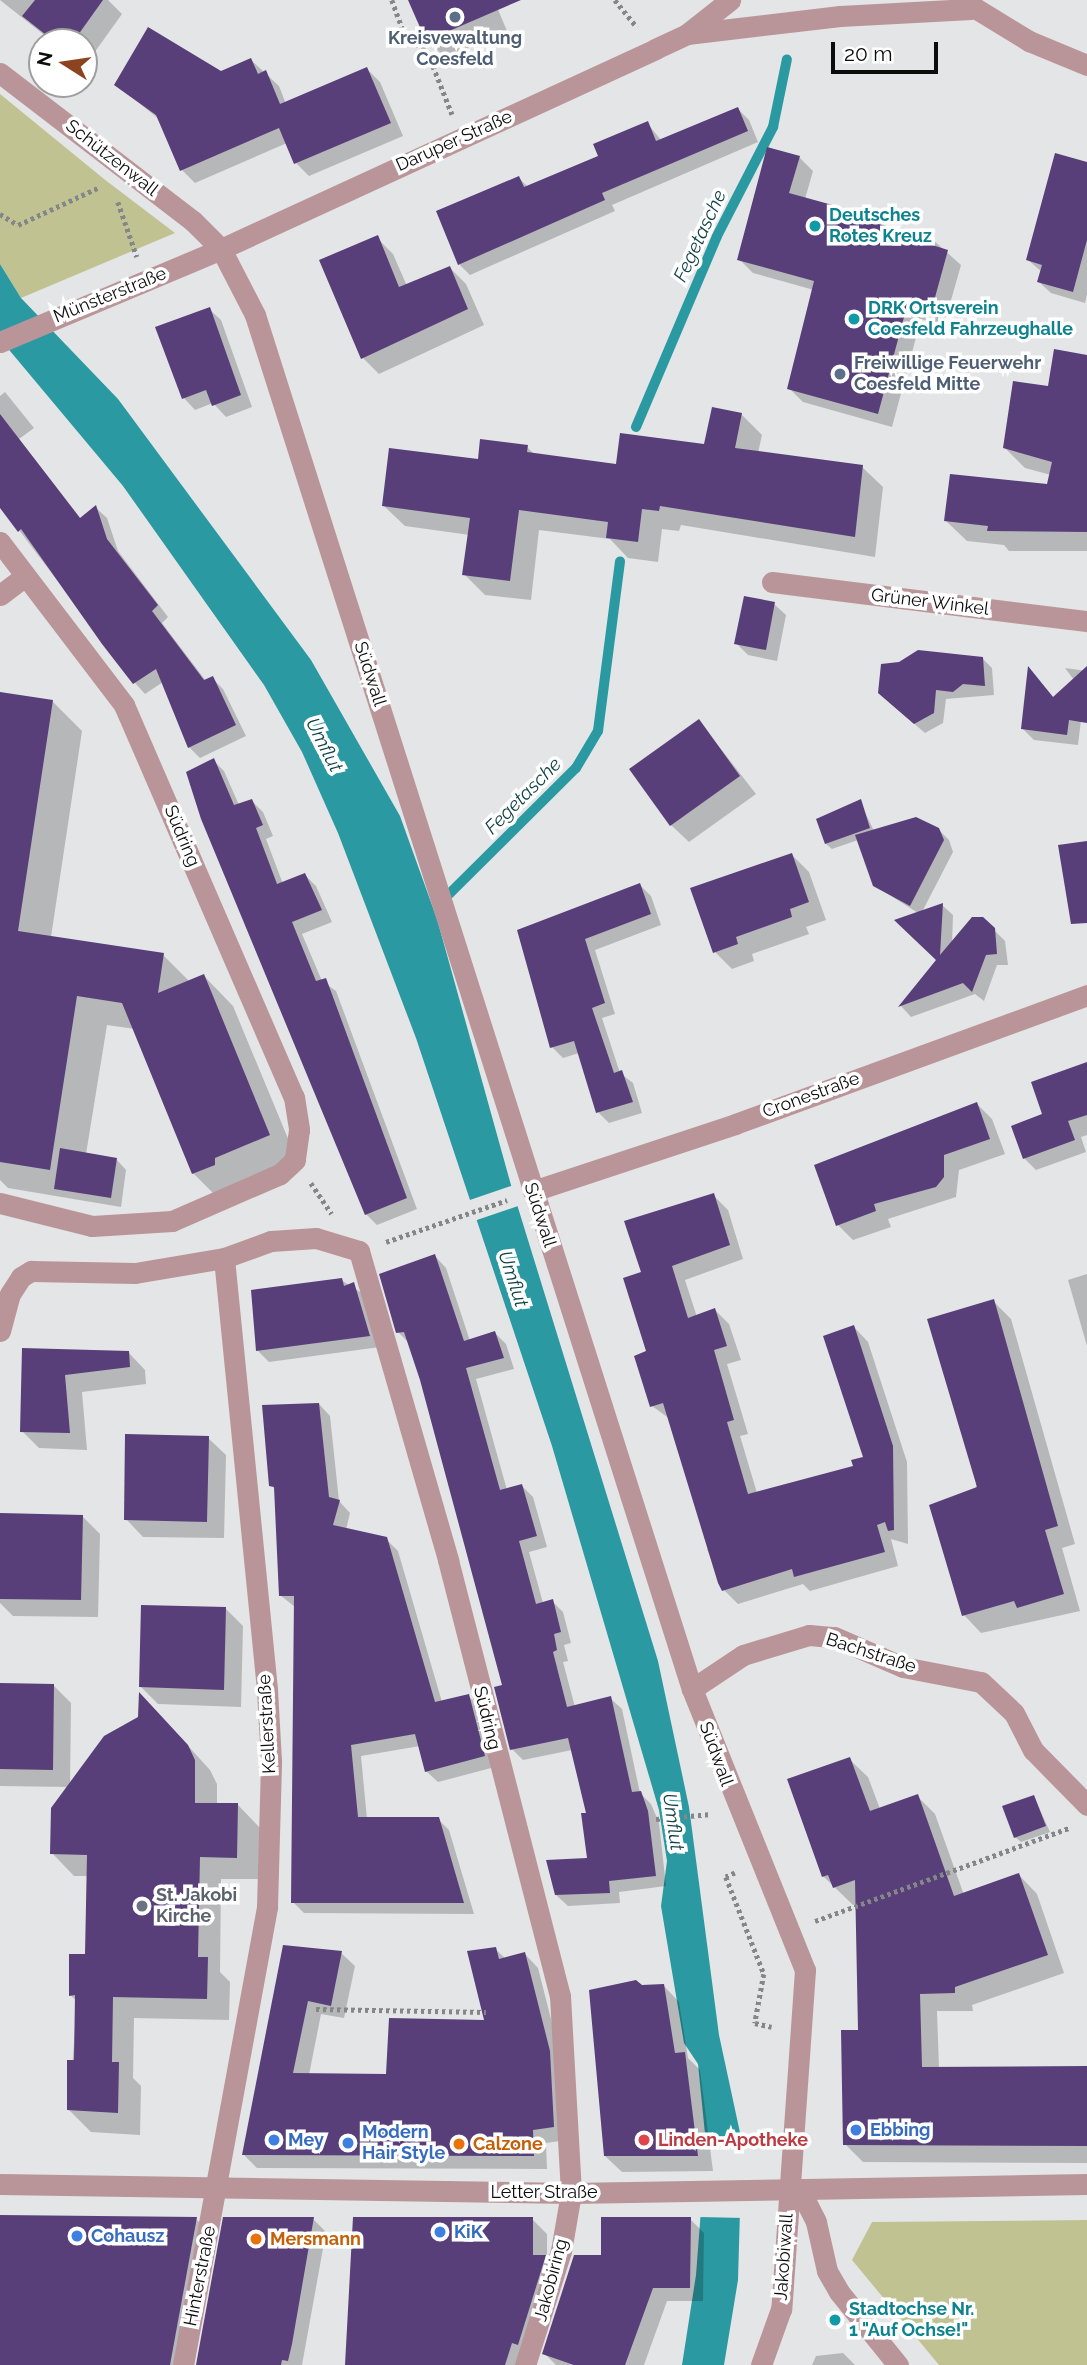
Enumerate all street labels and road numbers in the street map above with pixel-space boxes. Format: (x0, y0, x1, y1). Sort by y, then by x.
street label: Daruper Straße (392, 106, 516, 176)
street label: Schützenwall (61, 115, 163, 201)
street label: Münsterstraße (50, 263, 170, 327)
street label: Grüner Winkel (869, 584, 991, 620)
street label: Südwall (349, 639, 391, 709)
street label: Südring (159, 802, 205, 870)
street label: Cronestraße (760, 1068, 862, 1122)
street label: Südwall (519, 1180, 561, 1250)
street label: Bachstraße (823, 1628, 919, 1678)
street label: Kellerstraße (254, 1674, 280, 1774)
street label: Südring (469, 1684, 505, 1752)
street label: Südwall (694, 1719, 738, 1789)
street label: Letter Straße (490, 2181, 598, 2203)
street label: Jakobiwall (770, 2213, 798, 2301)
street label: Hinterstraße (180, 2224, 220, 2328)
street label: Jakobiring (530, 2236, 572, 2324)

